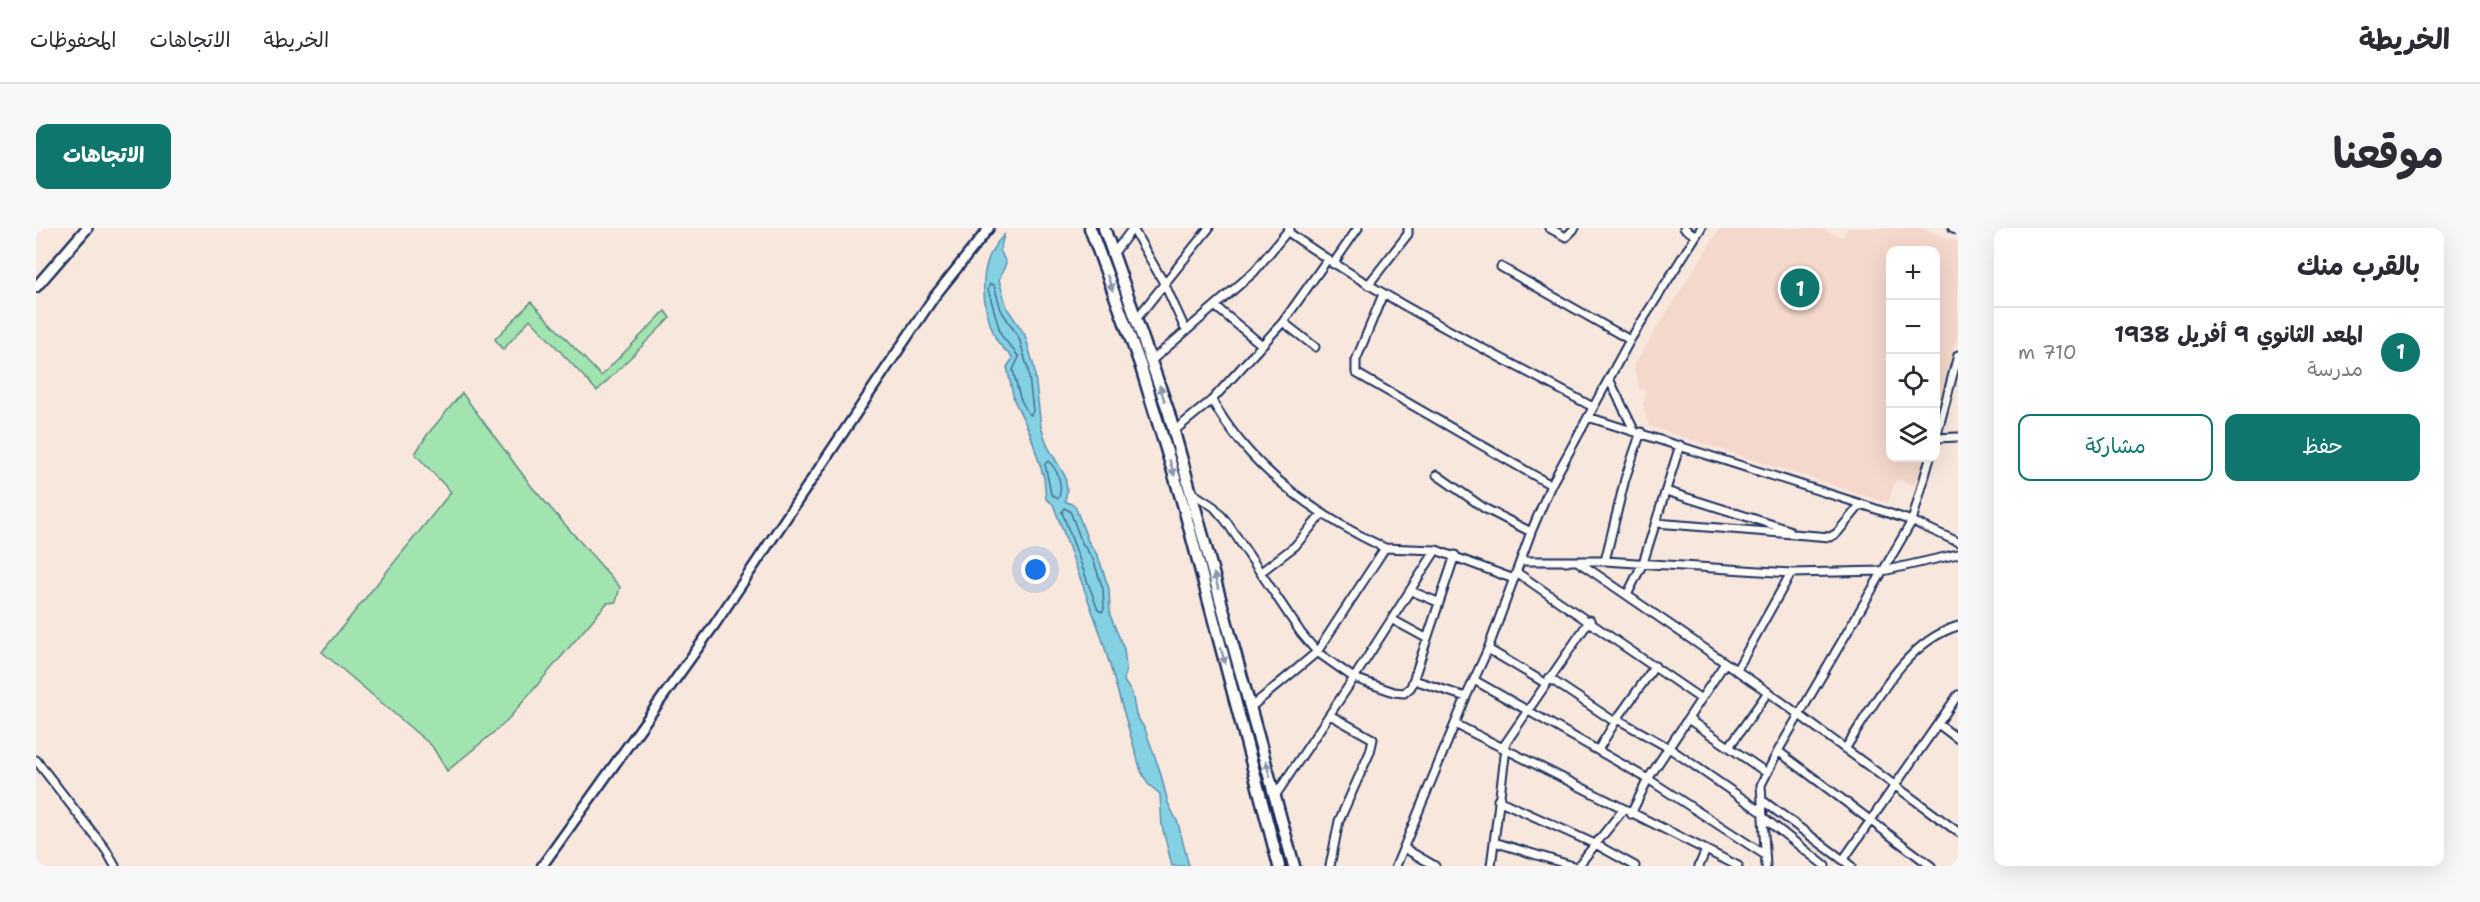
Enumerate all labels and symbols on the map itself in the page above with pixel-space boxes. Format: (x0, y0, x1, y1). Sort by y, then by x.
pin: 1 (1780, 266, 1820, 310)
one-way arrow (1106, 274, 1115, 292)
one-way arrow (1157, 384, 1167, 402)
one-way arrow (1168, 459, 1177, 477)
your location (1021, 555, 1050, 584)
one-way arrow (1211, 572, 1220, 590)
one-way arrow (1219, 647, 1229, 665)
one-way arrow (1263, 760, 1272, 778)

